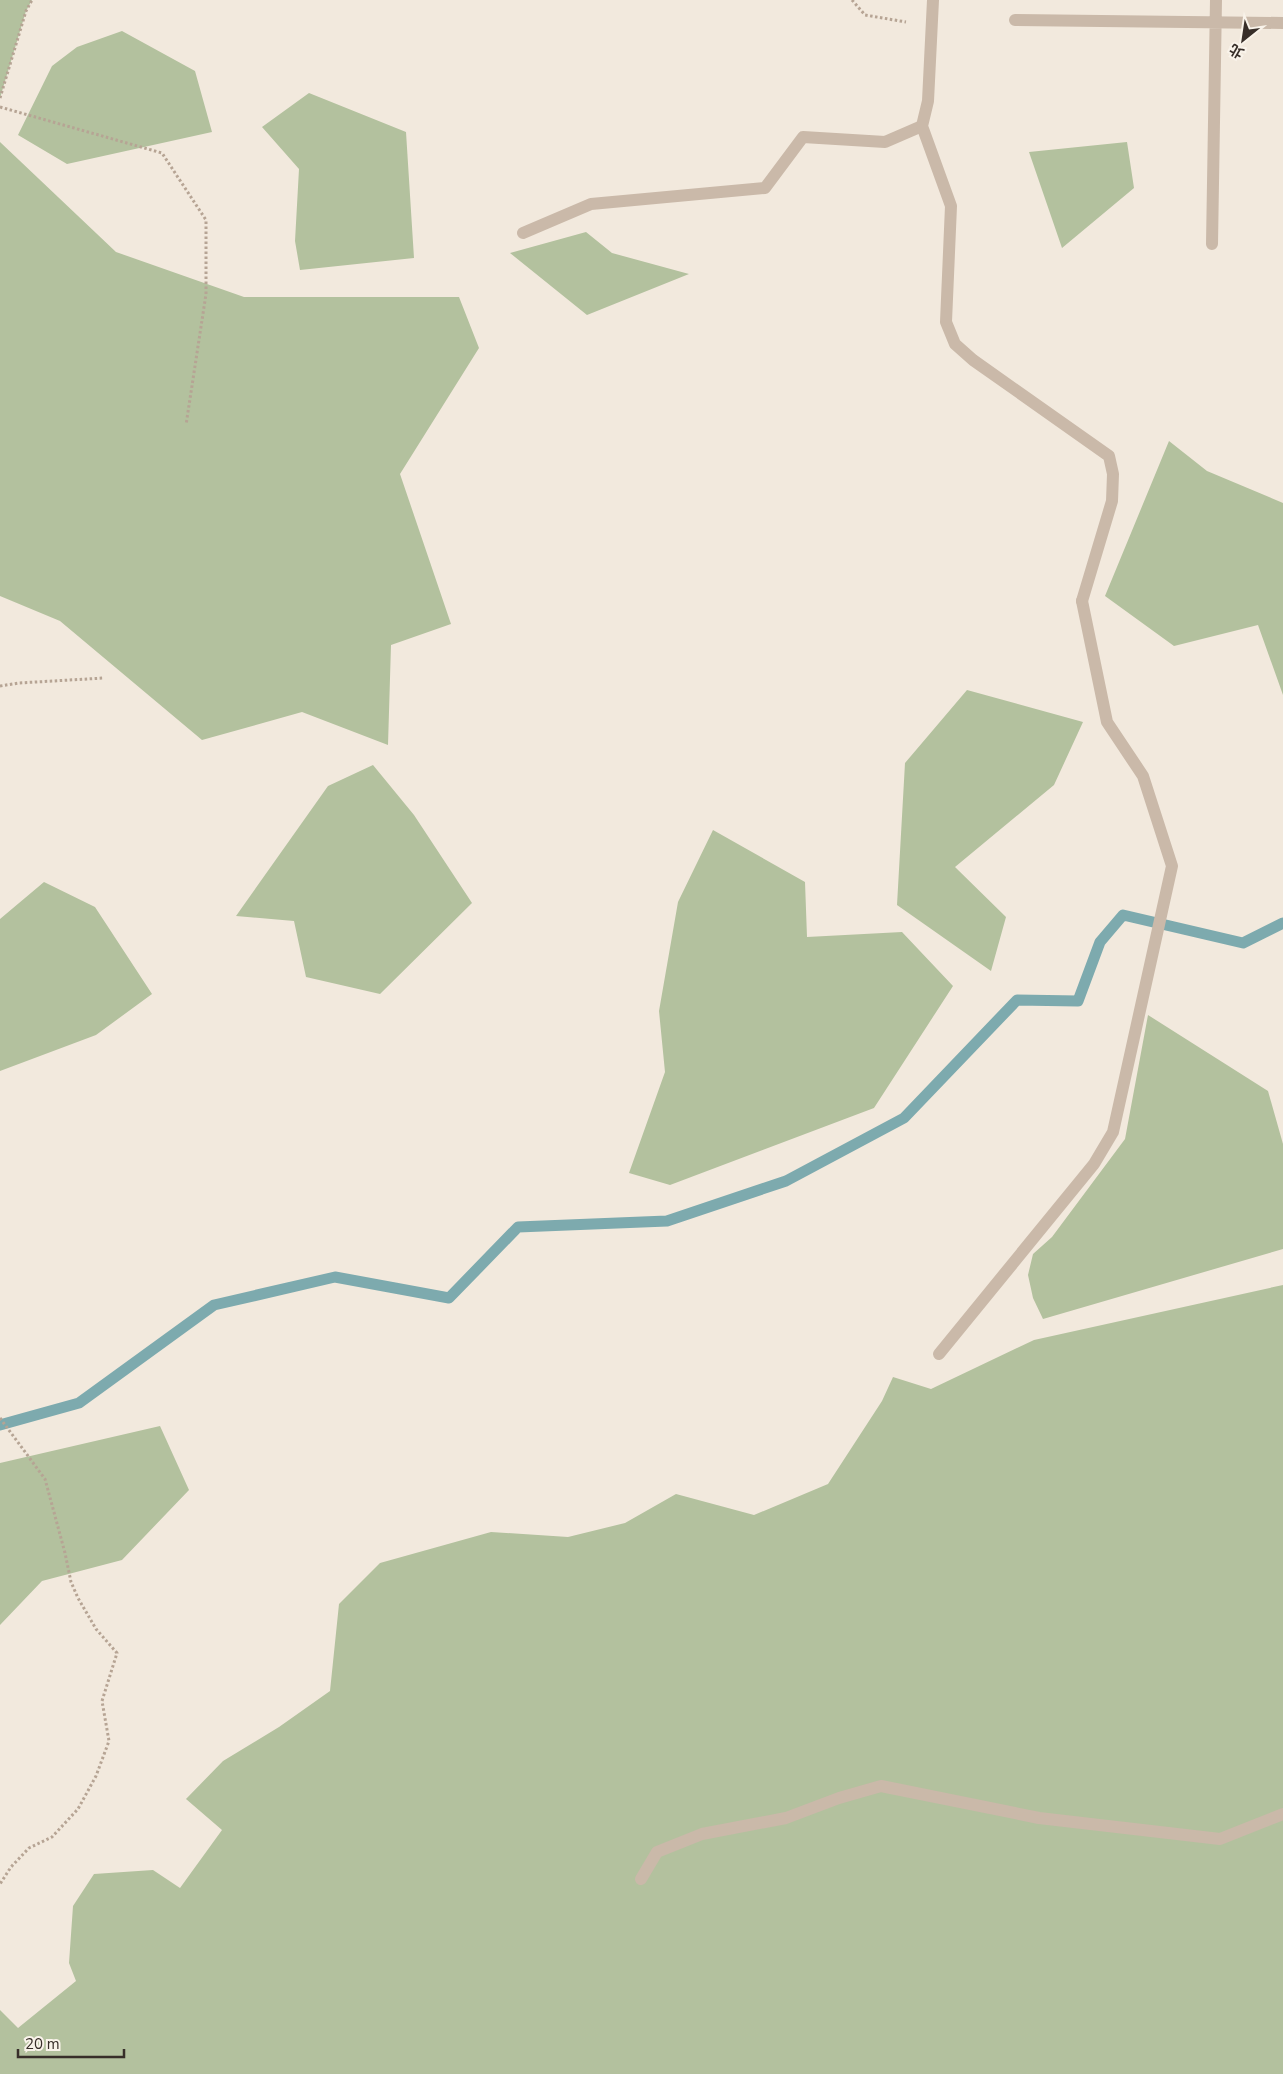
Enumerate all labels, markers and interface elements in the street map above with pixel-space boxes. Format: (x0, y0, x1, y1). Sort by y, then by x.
north arrow (1218, 15, 1268, 65)
text: 北 (1226, 39, 1248, 63)
scale bar (18, 2026, 124, 2058)
text: 20 m (25, 2034, 60, 2054)

